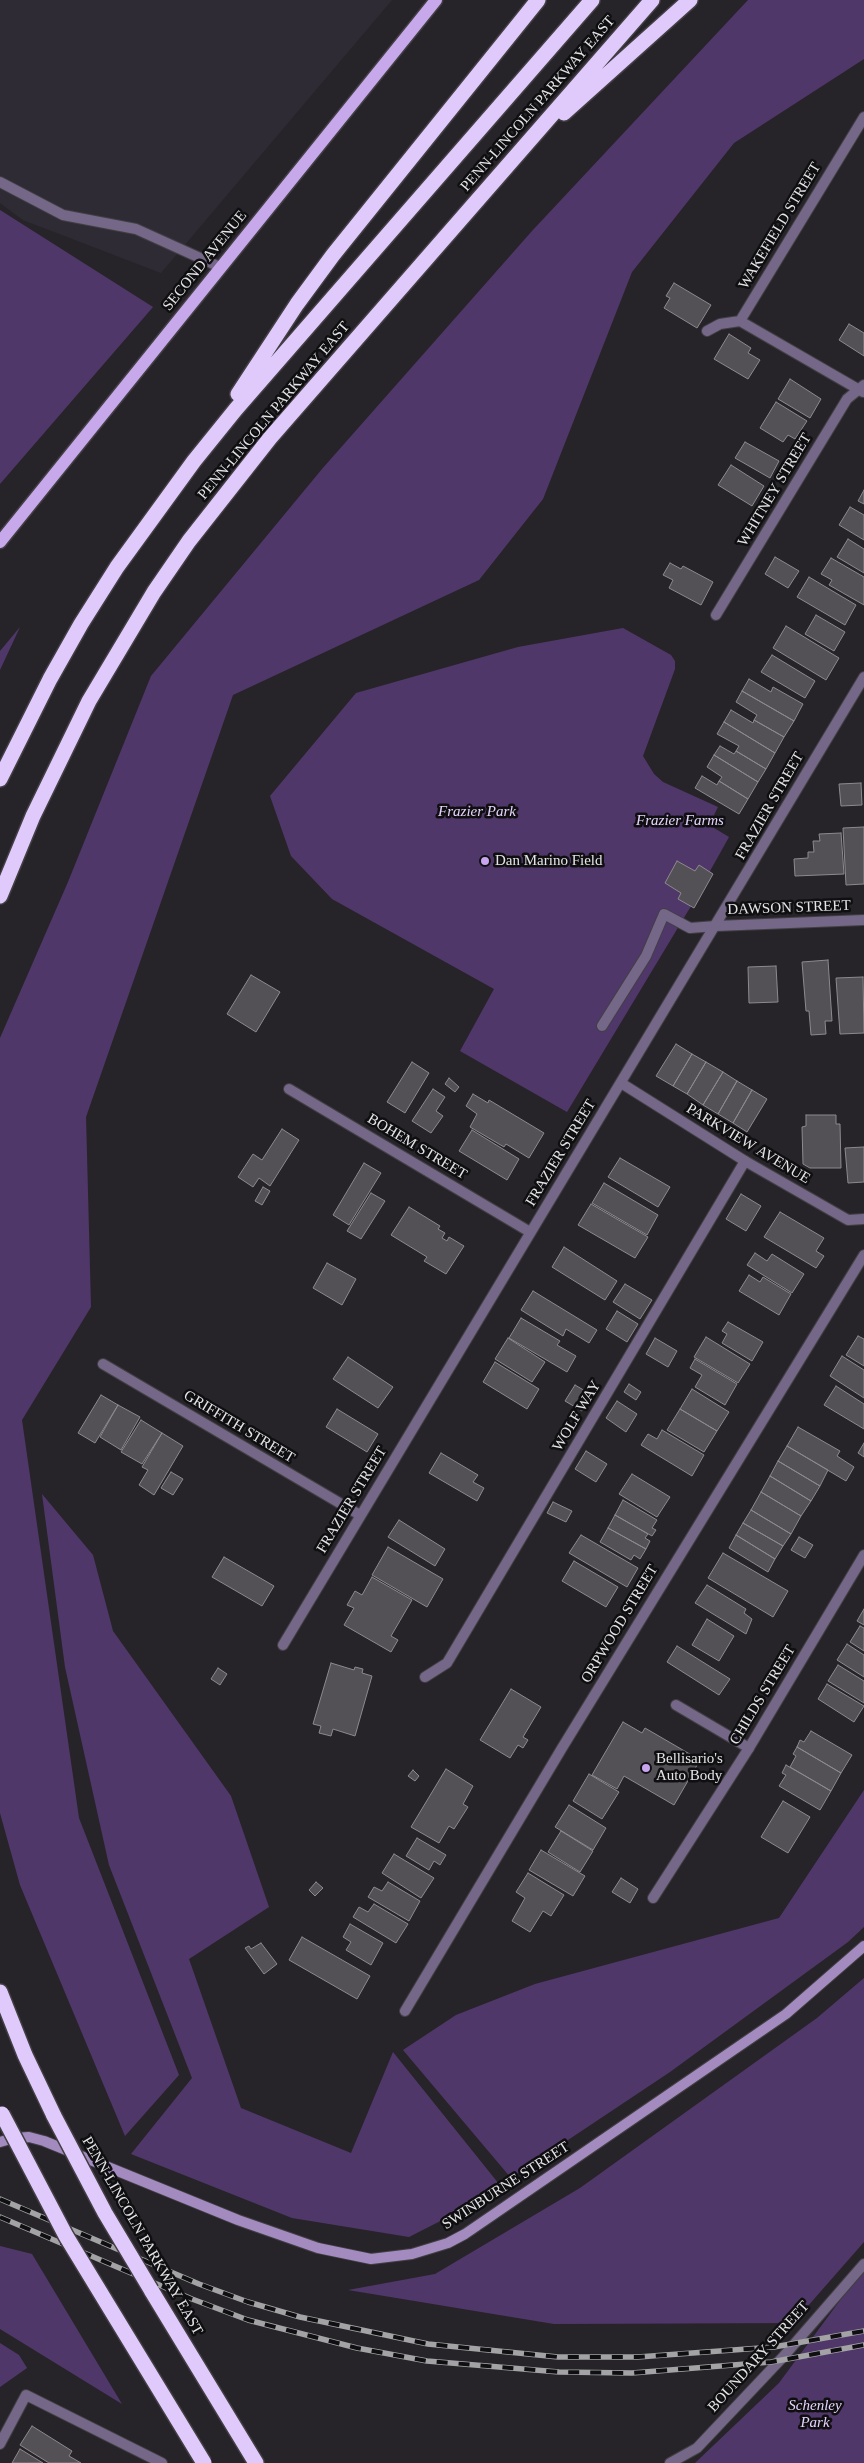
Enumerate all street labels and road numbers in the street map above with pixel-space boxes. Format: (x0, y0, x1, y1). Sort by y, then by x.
street label: PENN-LINCOLN PARKWAY EAST (457, 13, 619, 195)
street label: WAKEFIELD STREET (735, 159, 825, 293)
street label: SECOND AVENUE (159, 207, 251, 315)
street label: PENN-LINCOLN PARKWAY EAST (194, 318, 354, 504)
street label: WHITNEY STREET (734, 430, 816, 550)
street label: FRAZIER STREET (732, 749, 808, 863)
street label: DAWSON STREET (727, 897, 851, 919)
street label: FRAZIER STREET (522, 1096, 600, 1210)
street label: PARKVIEW AVENUE (683, 1100, 813, 1188)
street label: BOHEM STREET (364, 1110, 470, 1184)
street label: WOLF WAY (549, 1377, 605, 1455)
street label: GRIFFITH STREET (180, 1387, 298, 1467)
street label: FRAZIER STREET (313, 1443, 391, 1557)
street label: ORPWOOD STREET (578, 1562, 662, 1686)
street label: CHILDS STREET (726, 1642, 800, 1748)
street label: PENN-LINCOLN PARKWAY EAST (78, 2133, 206, 2339)
street label: SWINBURNE STREET (439, 2138, 573, 2234)
street label: BOUNDARY STREET (704, 2298, 814, 2416)

